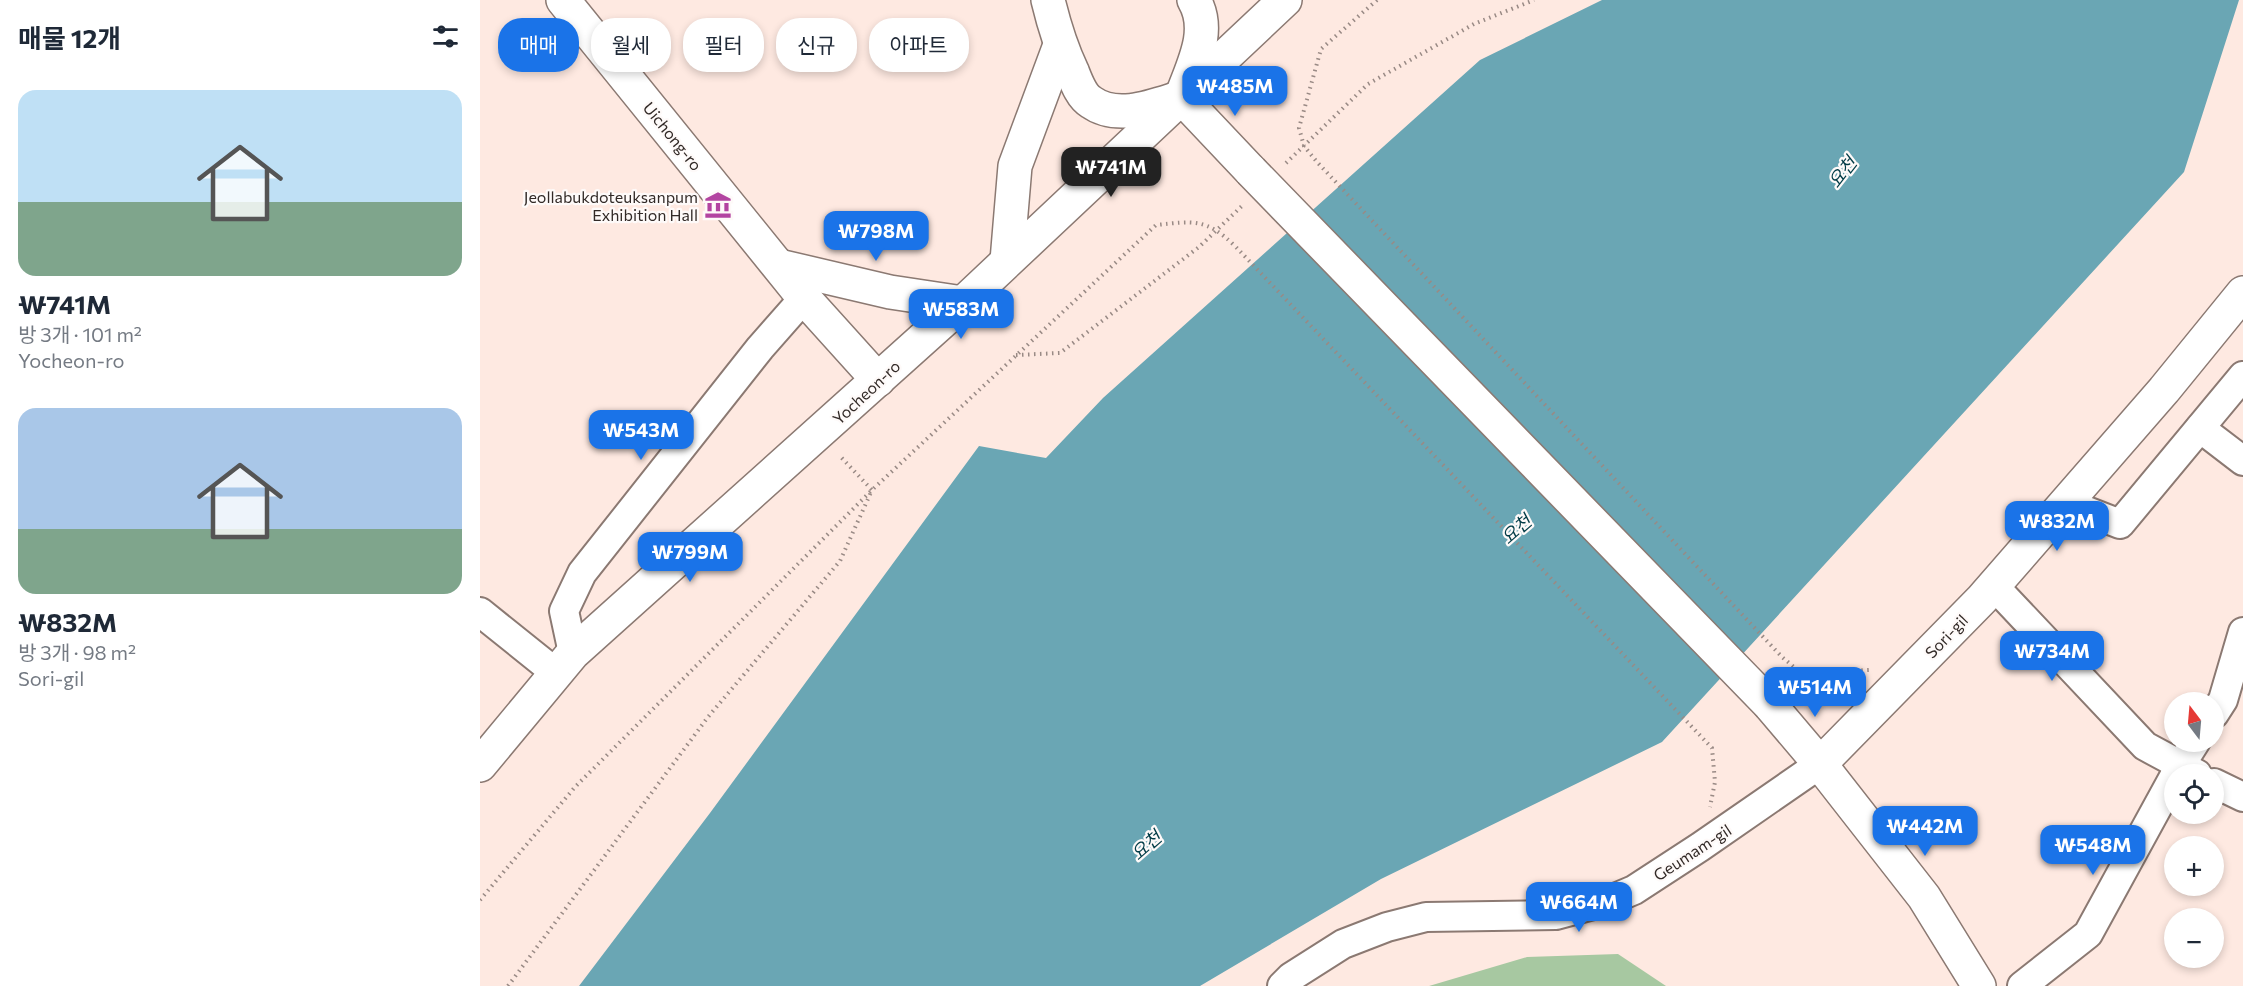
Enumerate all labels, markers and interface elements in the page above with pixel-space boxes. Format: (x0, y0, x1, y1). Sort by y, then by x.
chip: 매매 (498, 18, 579, 72)
chip: 월세 (591, 18, 671, 72)
chip: 필터 (683, 18, 764, 72)
chip: 신규 (776, 18, 857, 72)
chip: 아파트 (869, 18, 969, 72)
icon: filters (429, 20, 462, 53)
text: 매물 12개 (18, 22, 121, 53)
pin: ₩485M (1193, 66, 1277, 117)
text: ₩485M (1196, 73, 1274, 97)
street label: Uichong-ro (640, 98, 706, 174)
icon: home (186, 129, 294, 237)
pin: ₩741M (1069, 147, 1153, 198)
water label: 요천 (1823, 150, 1862, 192)
text: ₩741M (1075, 154, 1147, 178)
place label: Jeollabukdoteuksanpum Exhibition Hall (524, 187, 698, 224)
museum icon: Jeollabukdoteuksanpum Exhibition Hall (703, 190, 733, 220)
pin: ₩798M (834, 211, 918, 262)
text: ₩798M (838, 218, 914, 242)
text: ₩741M (18, 288, 111, 319)
pin: ₩583M (919, 289, 1003, 340)
text: ₩583M (923, 296, 999, 320)
text: 방 3개 · 101 m² (18, 322, 142, 346)
text: Yocheon-ro (18, 348, 125, 372)
street label: Yocheon-ro (828, 356, 904, 428)
pin: ₩543M (599, 410, 683, 461)
text: ₩543M (603, 417, 679, 441)
icon: home (186, 447, 294, 555)
pin: ₩832M (2015, 501, 2099, 552)
water label: 요천 (1496, 508, 1538, 548)
text: ₩832M (2019, 508, 2095, 532)
pin: ₩799M (648, 532, 732, 583)
text: ₩799M (652, 539, 728, 563)
text: ₩832M (18, 606, 117, 637)
street label: Sori-gil (1921, 610, 1971, 662)
pin: ₩734M (2010, 631, 2094, 682)
text: ₩734M (2014, 638, 2090, 662)
text: 방 3개 · 98 m² (18, 640, 136, 664)
text: Sori-gil (18, 666, 84, 690)
pin: ₩514M (1773, 667, 1857, 718)
text: ₩514M (1778, 674, 1852, 698)
north arrow (2164, 692, 2224, 752)
map controls (2164, 692, 2224, 968)
button: locate (2164, 764, 2224, 824)
pin: ₩442M (1883, 806, 1967, 857)
text: ₩442M (1887, 813, 1963, 837)
street label: Geumam-gil (1650, 820, 1734, 884)
water label: 요천 (1126, 824, 1168, 864)
pin: ₩548M (2051, 825, 2135, 876)
text: ₩548M (2054, 832, 2132, 856)
button: + (2164, 836, 2224, 896)
pin: ₩664M (1537, 882, 1621, 933)
text: ₩664M (1540, 889, 1618, 913)
button: − (2164, 908, 2224, 968)

